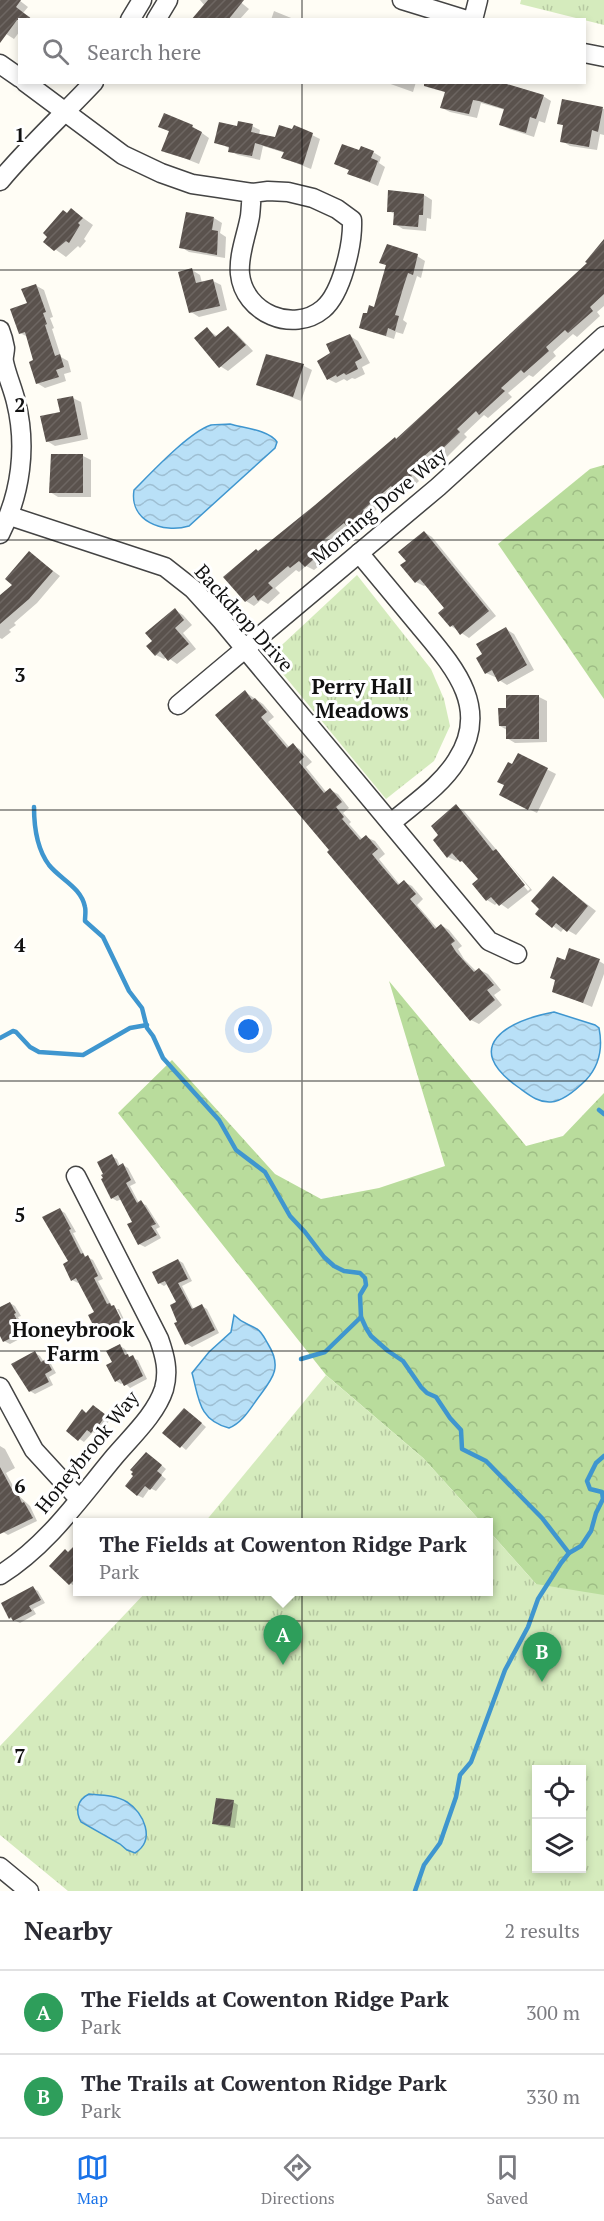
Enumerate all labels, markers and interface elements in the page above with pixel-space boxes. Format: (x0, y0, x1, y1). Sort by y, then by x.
search box (18, 18, 586, 84)
icon: search (39, 35, 72, 68)
text: Search here (87, 37, 201, 66)
text: 1 (14, 121, 26, 148)
text: 2 (14, 391, 26, 418)
street label: Morning Dove Way (306, 441, 453, 570)
street label: Backdrop Drive (189, 558, 300, 677)
text: 3 (14, 661, 26, 688)
district label: Perry Hall Meadows (312, 672, 412, 724)
text: 4 (14, 931, 26, 958)
your location (234, 1015, 263, 1044)
text: 5 (14, 1201, 26, 1228)
district label: Honeybrook Farm (12, 1315, 135, 1367)
street label: Honeybrook Way (29, 1384, 145, 1519)
text: 6 (14, 1472, 26, 1499)
popup (73, 1518, 493, 1596)
text: The Fields at Cowenton Ridge Park (99, 1529, 467, 1558)
text: Park (99, 1558, 139, 1585)
pin: A (264, 1616, 302, 1665)
pin: B (522, 1632, 562, 1682)
text: 7 (14, 1742, 26, 1769)
map controls (532, 1765, 586, 1873)
button: locate (532, 1765, 586, 1819)
button: layers (532, 1819, 586, 1873)
text: Nearby (24, 1913, 112, 1947)
text: 2 results (505, 1917, 580, 1944)
text: The Fields at Cowenton Ridge Park (81, 1984, 449, 2013)
text: A (36, 1999, 51, 2026)
text: 300 m (526, 1999, 580, 2026)
text: Park (81, 2013, 121, 2040)
text: The Trails at Cowenton Ridge Park (81, 2068, 447, 2097)
text: B (37, 2083, 50, 2110)
text: 330 m (526, 2083, 580, 2110)
text: Park (81, 2097, 121, 2124)
tab: Map (76, 2151, 109, 2209)
tab: Directions (261, 2151, 335, 2209)
tab: Saved (487, 2151, 528, 2209)

